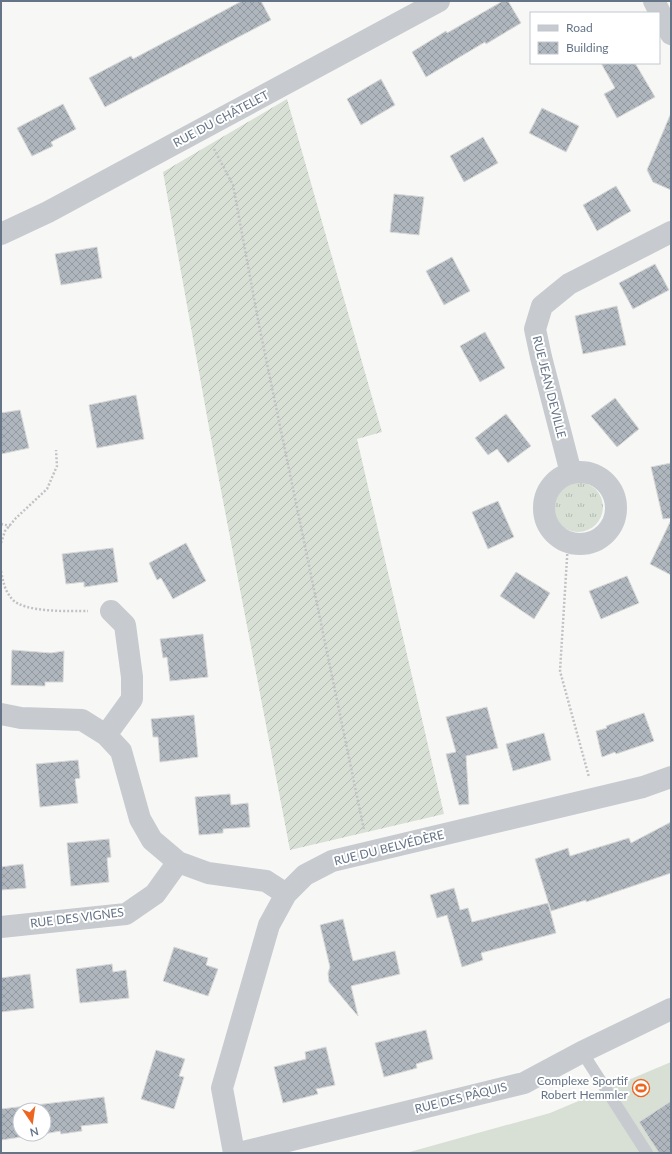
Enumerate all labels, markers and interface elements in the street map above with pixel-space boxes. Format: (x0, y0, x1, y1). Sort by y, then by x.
legend (530, 12, 660, 64)
text: Road (566, 20, 593, 35)
text: Building (566, 40, 609, 55)
street label: RUE DU CHÂTELET (170, 87, 271, 150)
street label: RUE JEAN DEVILLE (529, 334, 569, 440)
street label: RUE DU BELVÉDÈRE (332, 827, 445, 868)
street label: RUE DES VIGNES (29, 904, 125, 931)
place label: Complexe Sportif Robert Hemmler (537, 1073, 629, 1102)
sports icon: Complexe Sportif Robert Hemmler (631, 1078, 651, 1098)
street label: RUE DES PÂQUIS (413, 1079, 509, 1116)
north arrow (12, 1102, 52, 1142)
text: N (29, 1125, 40, 1140)

